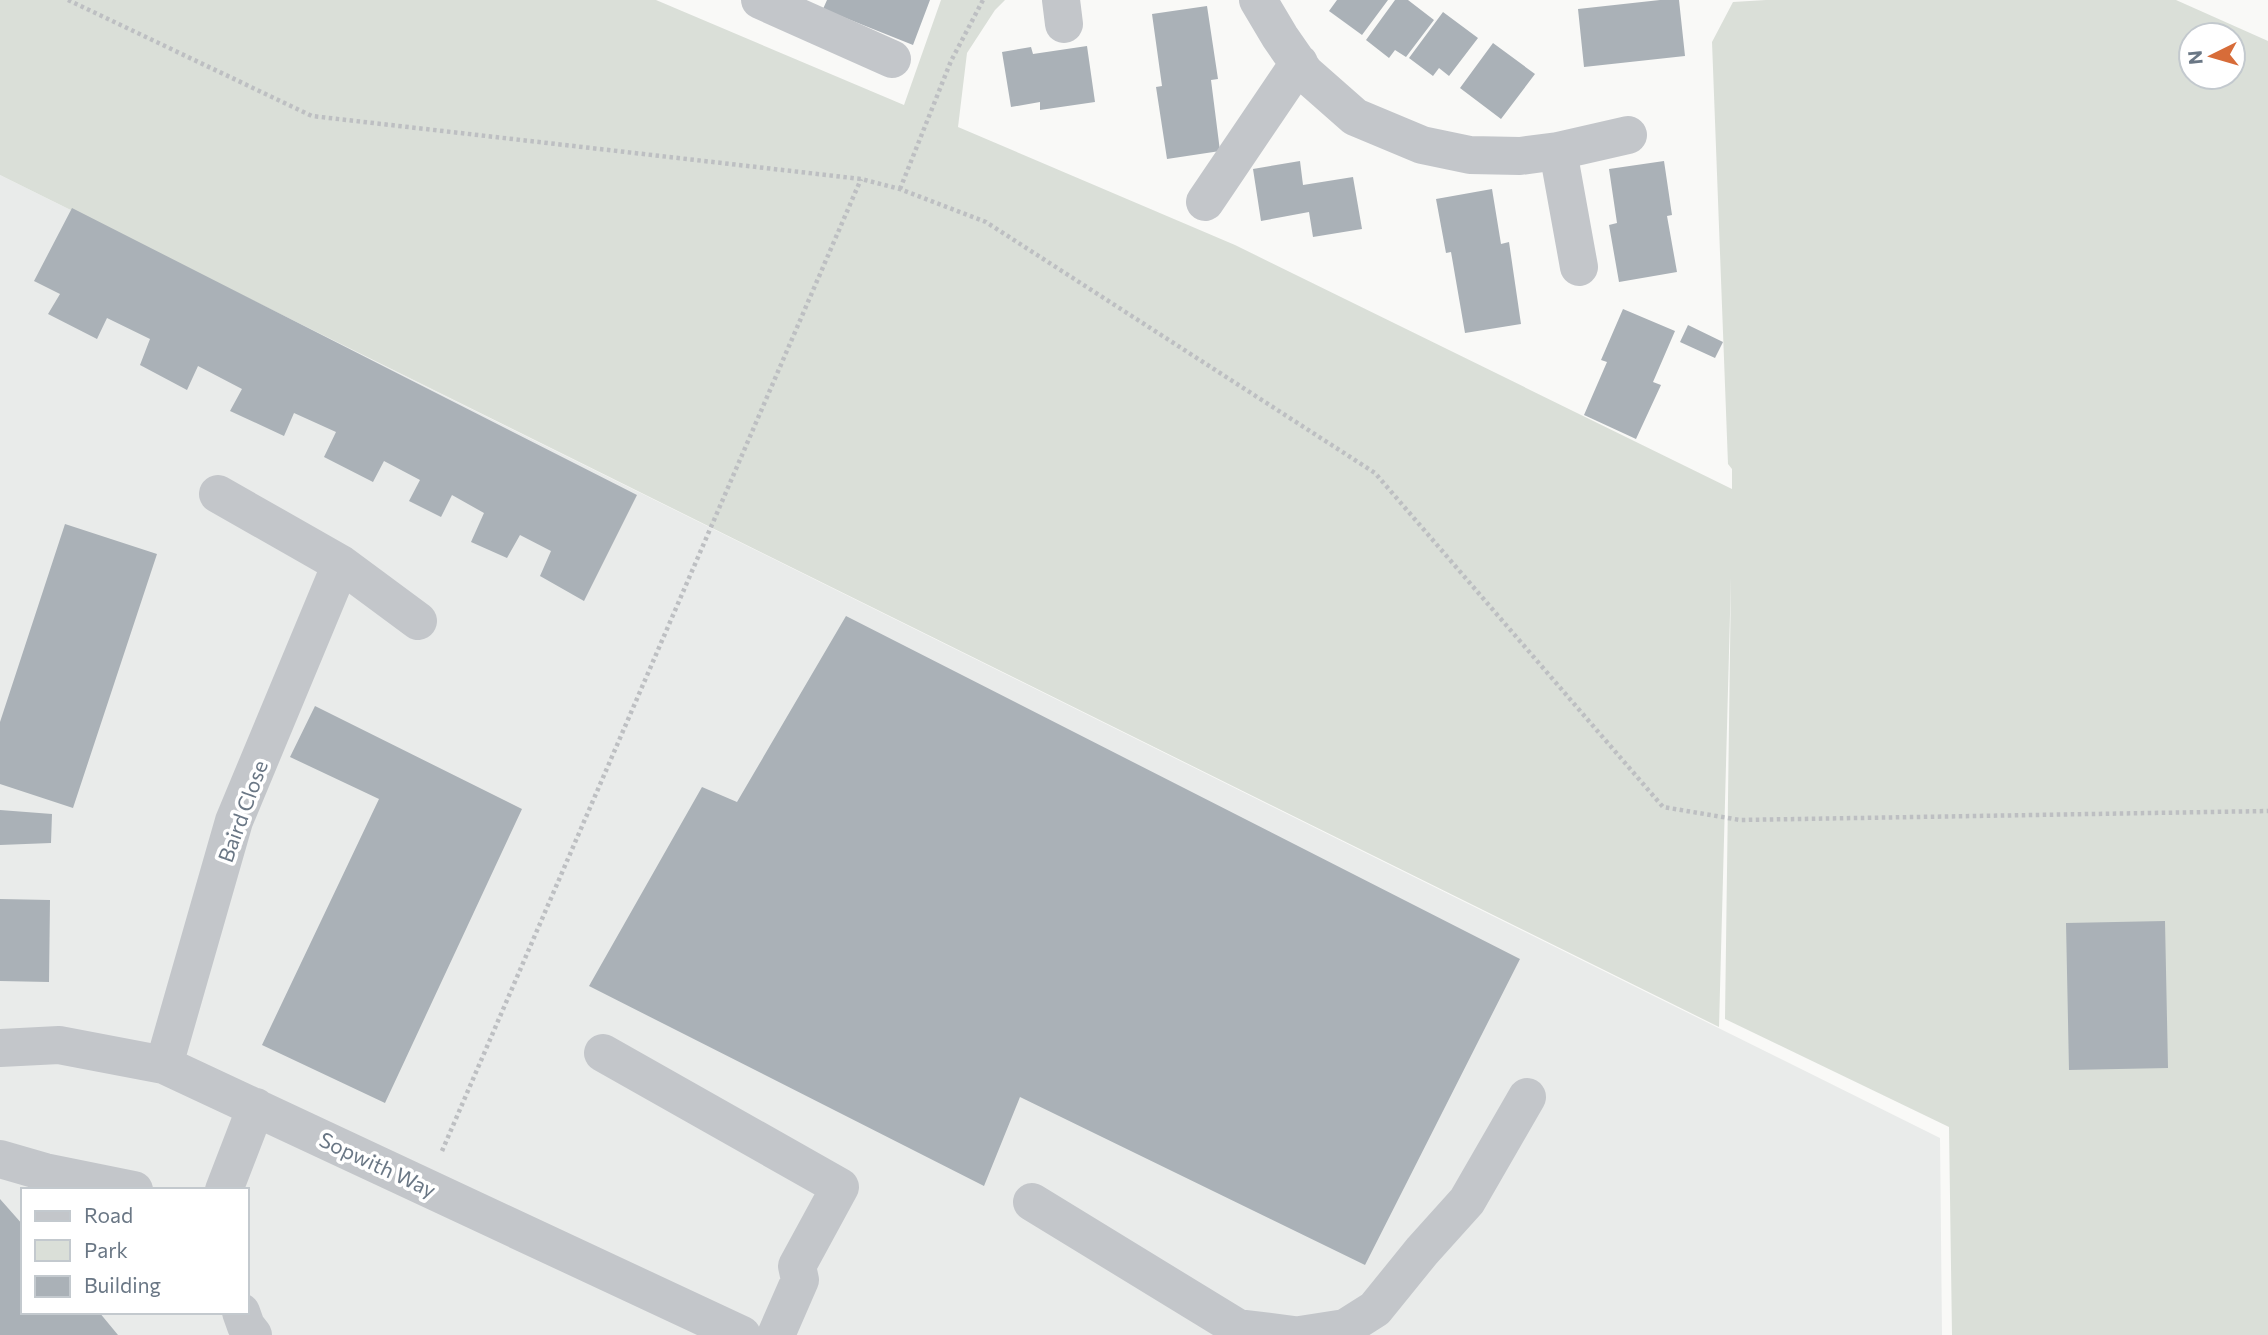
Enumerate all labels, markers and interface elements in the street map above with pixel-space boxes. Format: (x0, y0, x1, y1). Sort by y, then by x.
north arrow (2177, 21, 2247, 91)
text: N (2182, 49, 2207, 66)
street label: Baird Close (212, 757, 272, 865)
street label: Sopwith Way (316, 1126, 440, 1202)
legend (21, 1188, 248, 1314)
text: Road (84, 1202, 133, 1227)
text: Park (84, 1237, 128, 1262)
text: Building (84, 1272, 161, 1297)

